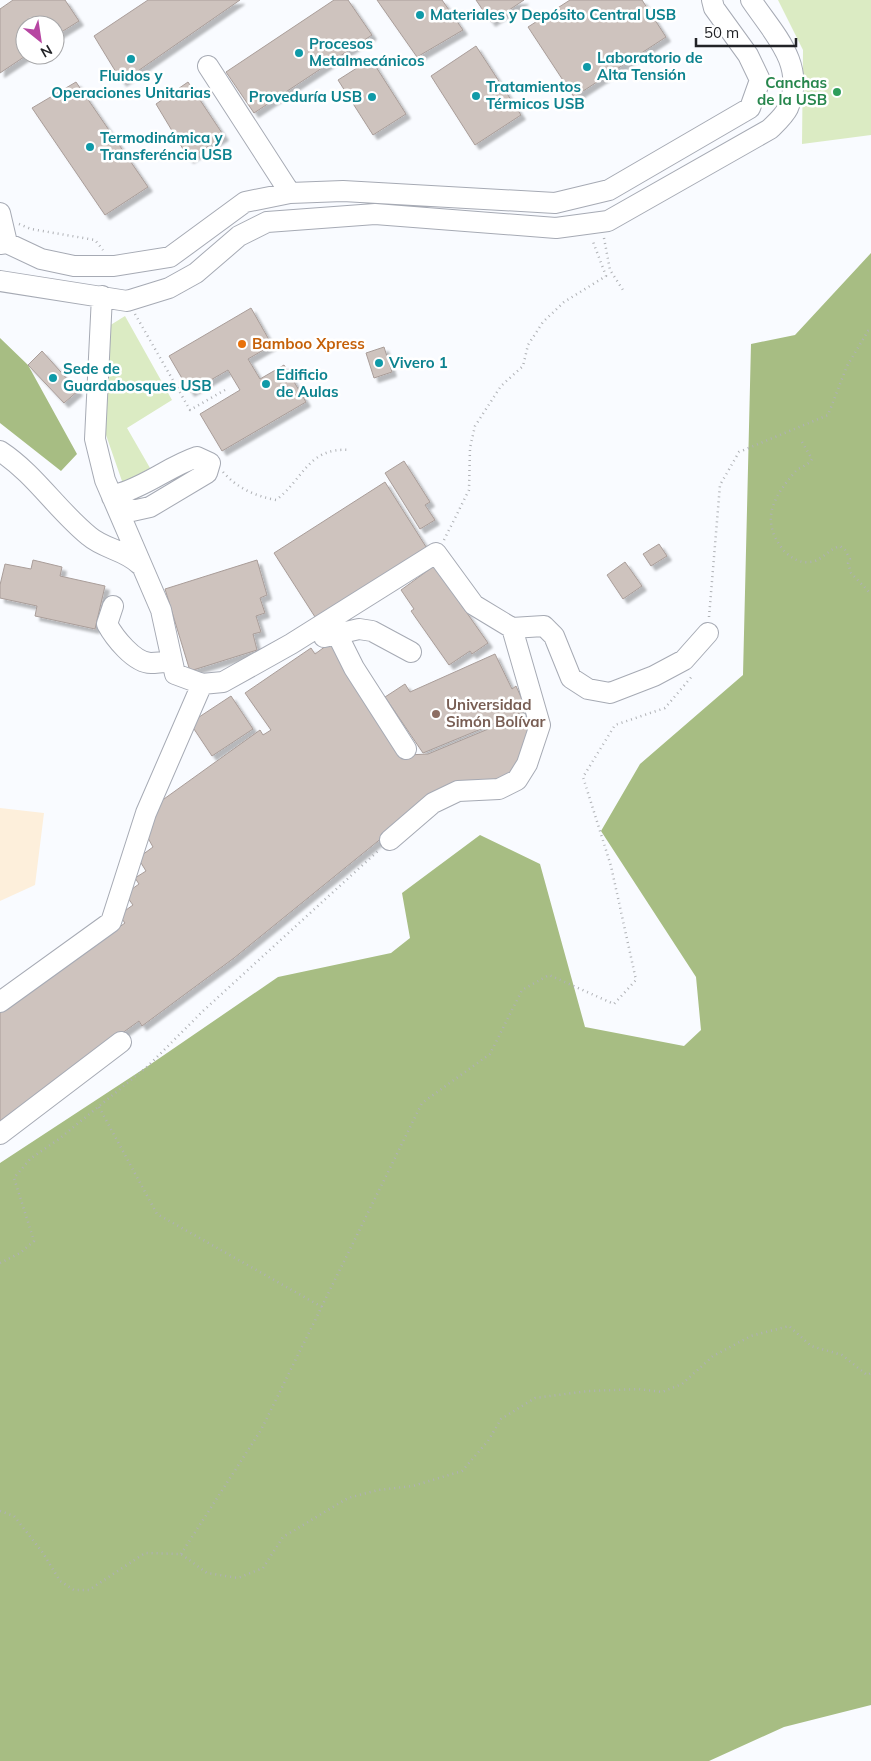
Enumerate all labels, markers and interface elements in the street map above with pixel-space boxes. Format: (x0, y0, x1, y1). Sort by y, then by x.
place label: Materiales y Depósito Central USB (430, 5, 676, 24)
marker: Materiales y Depósito Central USB (414, 9, 426, 21)
north arrow (15, 15, 65, 65)
scale bar (696, 15, 796, 47)
text: 50 m (704, 23, 739, 42)
place label: Procesos Metalmecánicos (309, 34, 424, 70)
text: N (37, 41, 56, 62)
marker: Procesos Metalmecánicos (293, 47, 305, 59)
place label: Laboratorio de Alta Tensión (597, 48, 703, 84)
marker: Fluidos y Operaciones Unitarias (125, 53, 137, 65)
marker: Laboratorio de Alta Tensión (581, 61, 593, 73)
place label: Fluidos y Operaciones Unitarias (51, 66, 211, 102)
place label: Canchas de la USB (757, 73, 827, 109)
place label: Tratamientos Térmicos USB (486, 77, 585, 113)
marker: Canchas de la USB (831, 86, 843, 98)
place label: Proveduría USB (249, 87, 362, 106)
marker: Tratamientos Térmicos USB (470, 90, 482, 102)
marker: Proveduría USB (366, 91, 378, 103)
place label: Termodinámica y Transferéncia USB (100, 128, 232, 164)
marker: Termodinámica y Transferéncia USB (84, 141, 96, 153)
place label: Bamboo Xpress (252, 334, 365, 353)
marker: Bamboo Xpress (236, 338, 248, 350)
place label: Vivero 1 (388, 353, 448, 372)
marker: Vivero 1 (373, 357, 385, 369)
place label: Sede de Guardabosques USB (63, 359, 212, 395)
place label: Edificio de Aulas (276, 365, 339, 401)
marker: Sede de Guardabosques USB (47, 372, 59, 384)
marker: Edificio de Aulas (260, 378, 272, 390)
place label: Universidad Simón Bolívar (446, 695, 545, 731)
marker: Universidad Simón Bolívar (430, 708, 442, 720)

